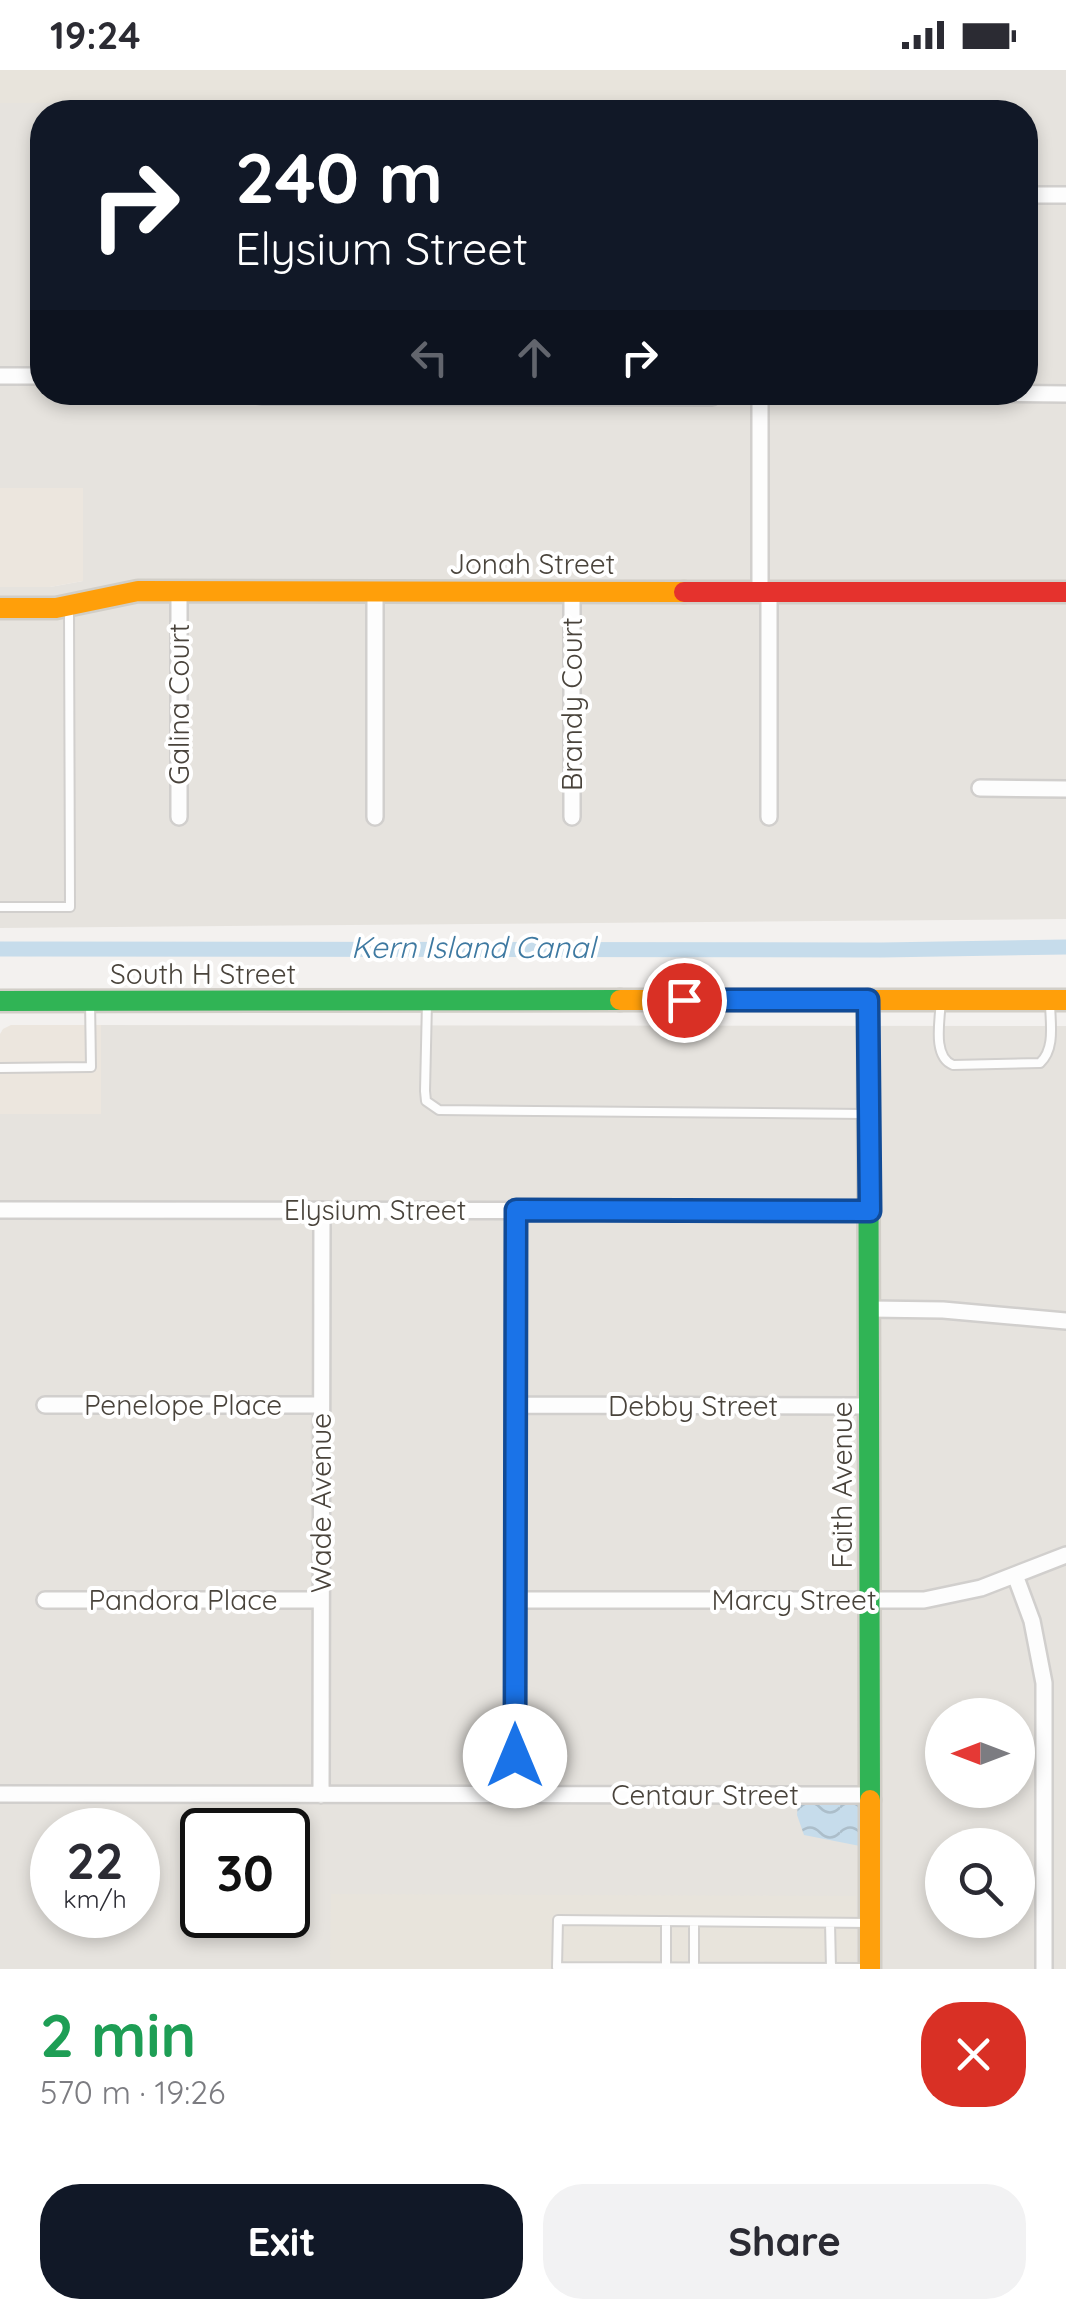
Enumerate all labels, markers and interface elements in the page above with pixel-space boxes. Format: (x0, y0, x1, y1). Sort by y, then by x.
text: 19:24 (50, 11, 141, 59)
text: 240 m (235, 133, 443, 221)
icon: right (70, 140, 200, 270)
text: Elysium Street (235, 220, 528, 276)
icon: left (402, 330, 457, 385)
icon: ahead (507, 330, 562, 385)
icon: right (612, 330, 667, 385)
street label: Jonah Street (449, 546, 615, 581)
street label: Brandy Court (554, 617, 589, 791)
street label: Galina Court (161, 623, 196, 785)
water label: Kern Island Canal (351, 928, 598, 966)
street label: South H Street (110, 956, 296, 991)
pin (642, 958, 727, 1043)
icon: arrive (657, 973, 712, 1028)
street label: Elysium Street (284, 1192, 466, 1227)
street label: Penelope Place (84, 1387, 282, 1422)
street label: Debby Street (608, 1388, 778, 1423)
street label: Faith Avenue (824, 1401, 859, 1569)
street label: Wade Avenue (303, 1413, 338, 1593)
street label: Pandora Place (88, 1582, 278, 1617)
street label: Marcy Street (712, 1582, 876, 1617)
north arrow (925, 1698, 1035, 1808)
map controls (925, 1698, 1035, 1938)
position arrow (463, 1704, 567, 1808)
street label: Centaur Street (611, 1777, 799, 1812)
speed limit sign: 30 (180, 1808, 310, 1938)
button: search (925, 1828, 1035, 1938)
text: 22 (67, 1829, 123, 1892)
text: km/h (63, 1883, 127, 1914)
text: 2 min (40, 1997, 196, 2072)
button: close (921, 2002, 1026, 2107)
text: 570 m · 19:26 (40, 2072, 225, 2112)
button: Exit (40, 2184, 523, 2299)
button: Share (543, 2184, 1026, 2299)

